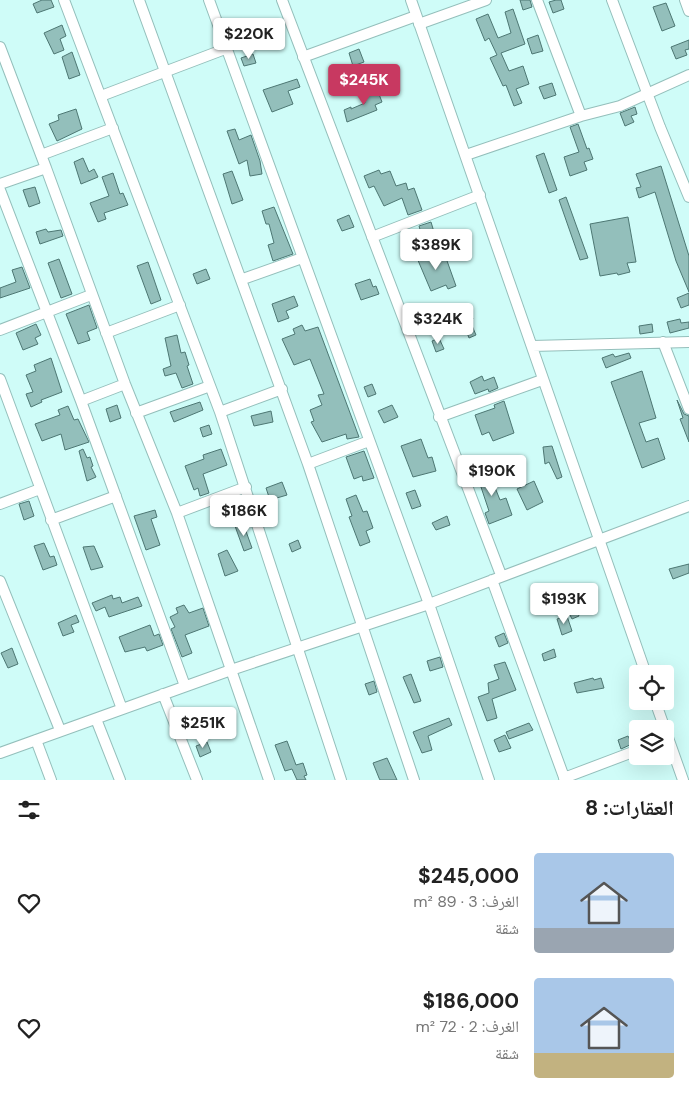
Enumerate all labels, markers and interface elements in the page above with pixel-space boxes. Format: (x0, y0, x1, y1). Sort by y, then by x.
pin: $220K (214, 18, 284, 60)
text: $220K (224, 23, 274, 44)
pin: $245K (329, 64, 399, 106)
text: $245K (339, 69, 389, 90)
pin: $389K (401, 228, 471, 271)
text: $389K (411, 234, 461, 255)
pin: $324K (403, 302, 473, 345)
text: $324K (413, 308, 463, 329)
pin: $190K (457, 454, 527, 497)
text: $190K (468, 460, 516, 481)
pin: $186K (209, 494, 279, 537)
text: $186K (221, 500, 267, 521)
pin: $193K (529, 582, 599, 625)
text: $193K (541, 588, 587, 609)
map controls (629, 665, 674, 765)
button: locate (629, 665, 674, 710)
pin: $251K (168, 706, 238, 749)
text: $251K (180, 712, 226, 733)
button: layers (629, 720, 674, 765)
text: العقارات: 8 (585, 794, 674, 822)
icon: filters (15, 796, 43, 824)
text: $245,000 (418, 862, 519, 890)
icon: home (574, 873, 634, 933)
icon: heart (15, 889, 43, 917)
text: الغرف: 3 · 89 m² (413, 891, 519, 912)
text: شقة (495, 918, 519, 939)
text: $186,000 (423, 987, 519, 1015)
icon: home (574, 998, 634, 1058)
icon: heart (15, 1014, 43, 1042)
text: الغرف: 2 · 72 m² (416, 1016, 519, 1037)
text: شقة (495, 1043, 519, 1064)

